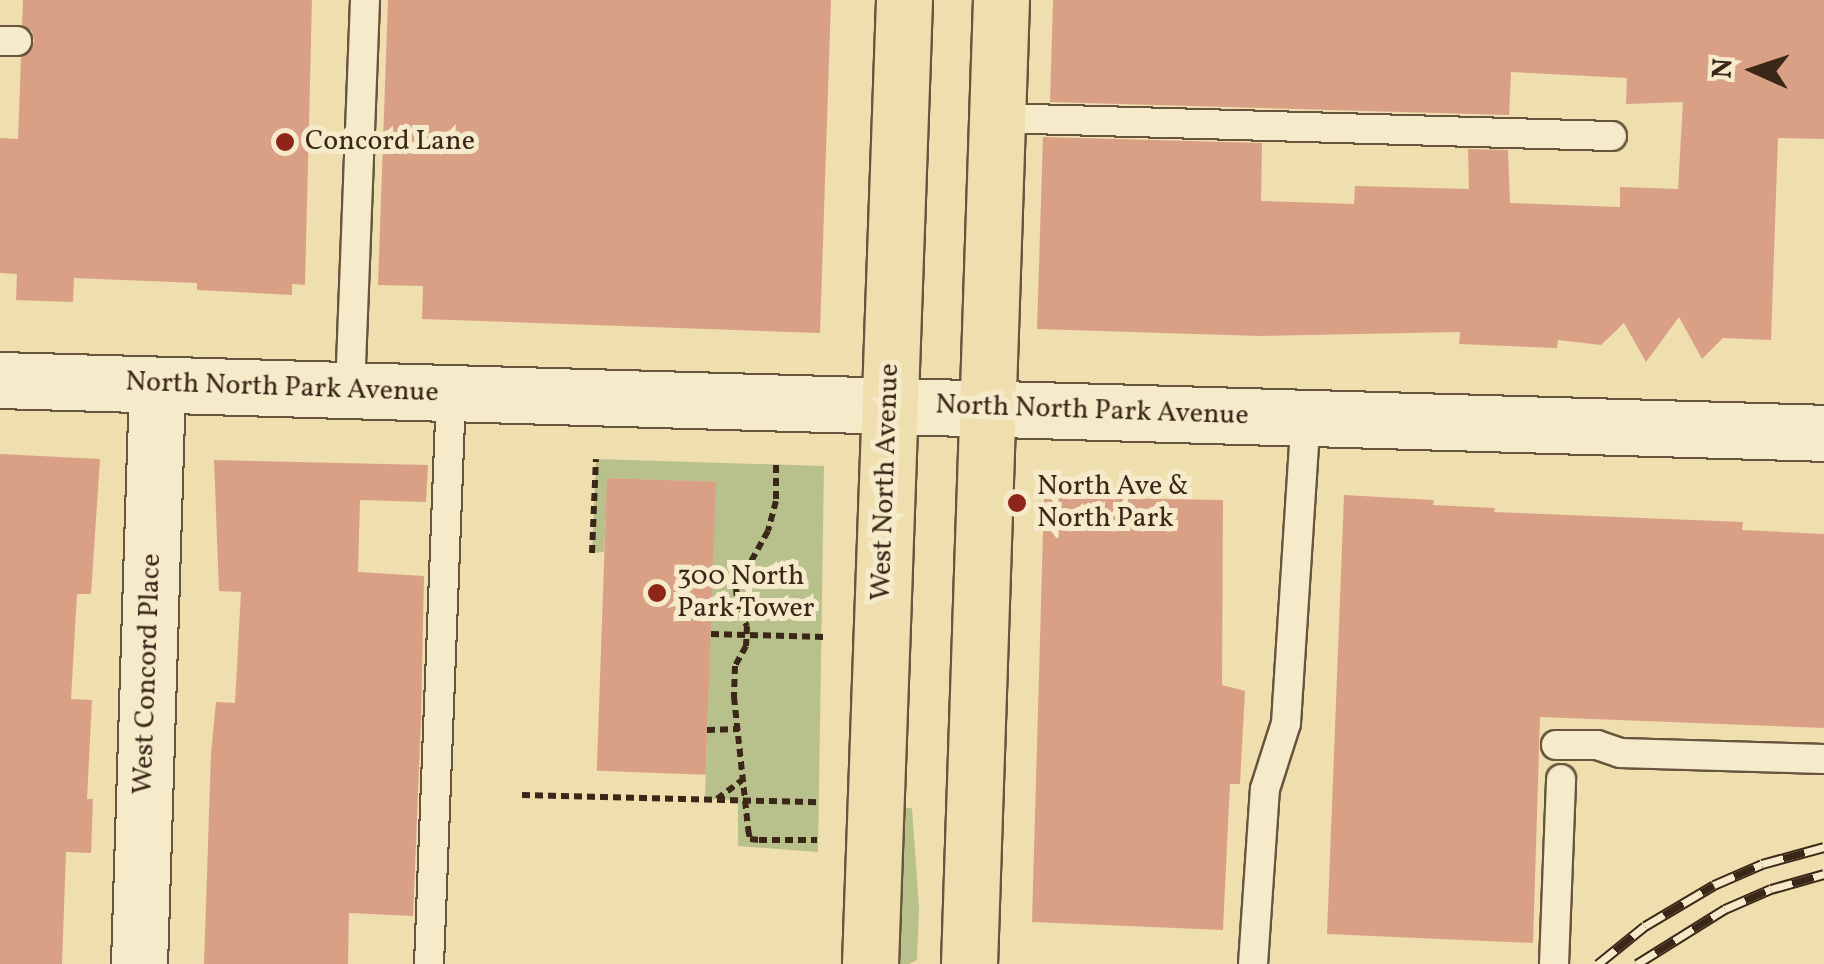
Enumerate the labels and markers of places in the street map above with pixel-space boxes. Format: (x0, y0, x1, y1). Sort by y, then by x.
place label: Concord Lane (305, 125, 475, 159)
marker: Concord Lane (274, 131, 296, 153)
place label: North Ave & North Park (1037, 470, 1189, 536)
marker: North Ave & North Park (1006, 492, 1028, 514)
place label: 300 North Park Tower (677, 560, 815, 626)
marker: 300 North Park Tower (646, 582, 668, 604)

